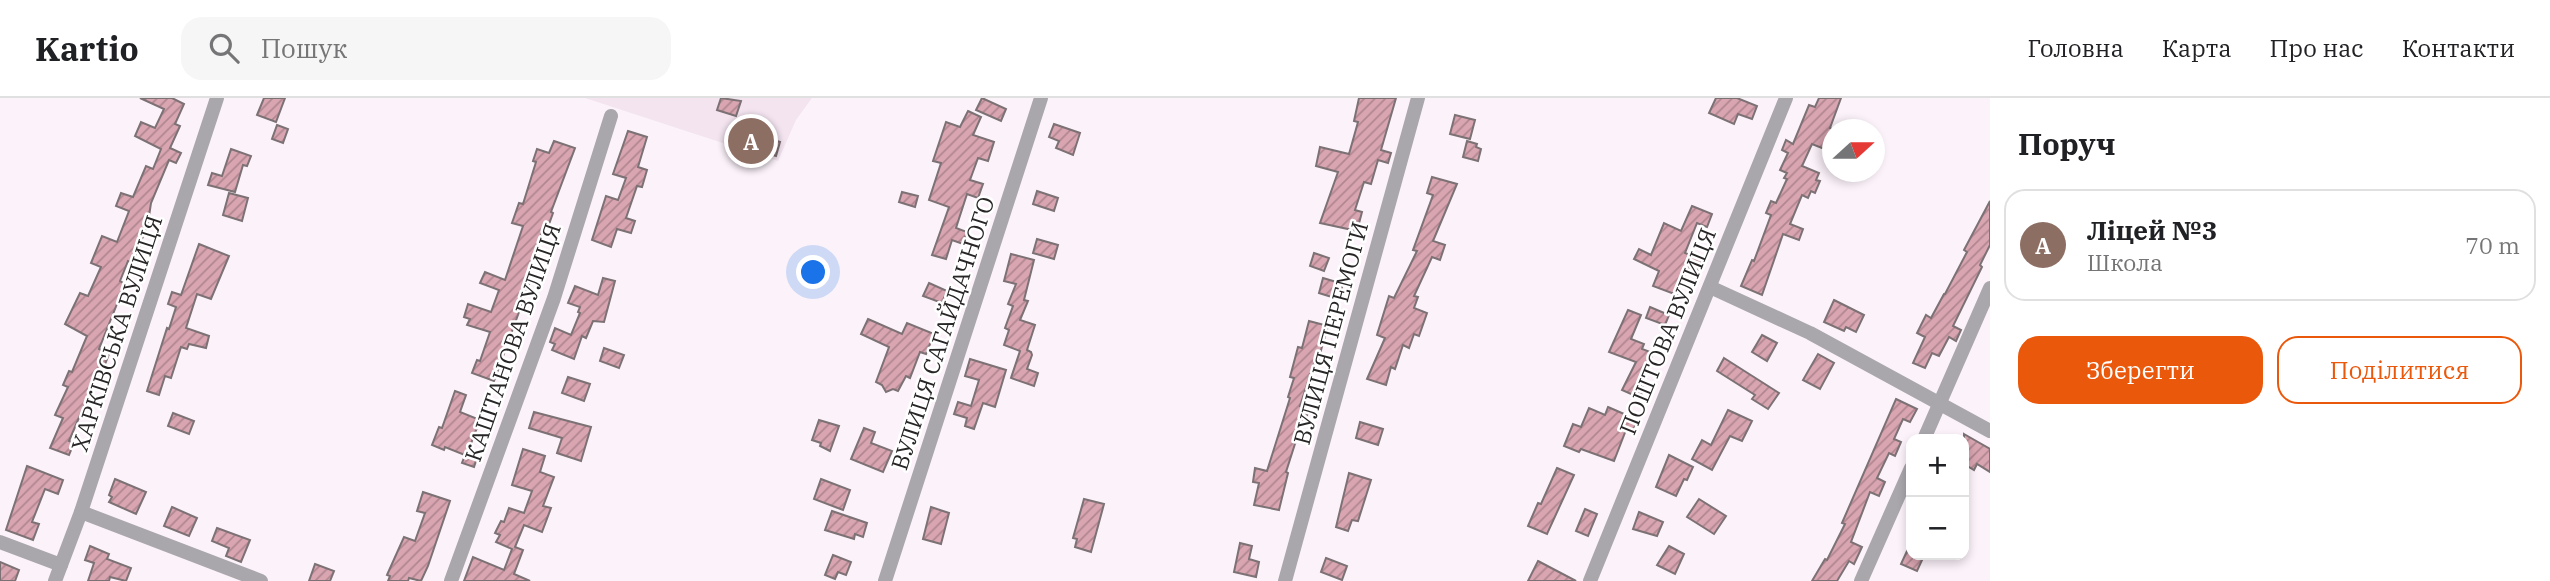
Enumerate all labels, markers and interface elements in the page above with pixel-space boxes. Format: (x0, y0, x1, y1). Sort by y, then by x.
search box (181, 17, 671, 80)
text: Kartio (35, 27, 139, 70)
icon: search (205, 29, 243, 67)
text: Пошук (261, 31, 347, 65)
text: Головна (2028, 32, 2124, 64)
text: Карта (2162, 32, 2231, 64)
text: Про нас (2269, 32, 2364, 64)
text: Контакти (2402, 32, 2515, 64)
pin: A (728, 115, 774, 167)
north arrow (1822, 119, 1885, 182)
text: Поруч (2018, 124, 2115, 163)
street label: ВУЛИЦЯ САГАЙДАЧНОГО (884, 192, 1000, 474)
street label: ХАРКІВСЬКА ВУЛИЦЯ (64, 211, 168, 455)
text: Ліцей №3 (2087, 213, 2217, 247)
street label: ВУЛИЦЯ ПЕРЕМОГИ (1286, 218, 1374, 448)
street label: КАШТАНОВА ВУЛИЦЯ (457, 219, 567, 465)
street label: ПОШТОВА ВУЛИЦЯ (1612, 223, 1722, 439)
text: A (2035, 230, 2051, 260)
text: 70 m (2465, 230, 2520, 260)
text: Школа (2087, 247, 2163, 277)
your location (796, 255, 830, 289)
button: Зберегти (2018, 336, 2263, 404)
button: Поділитися (2277, 336, 2522, 404)
map controls (1906, 434, 1969, 560)
button: + (1906, 434, 1969, 497)
button: − (1906, 497, 1969, 560)

